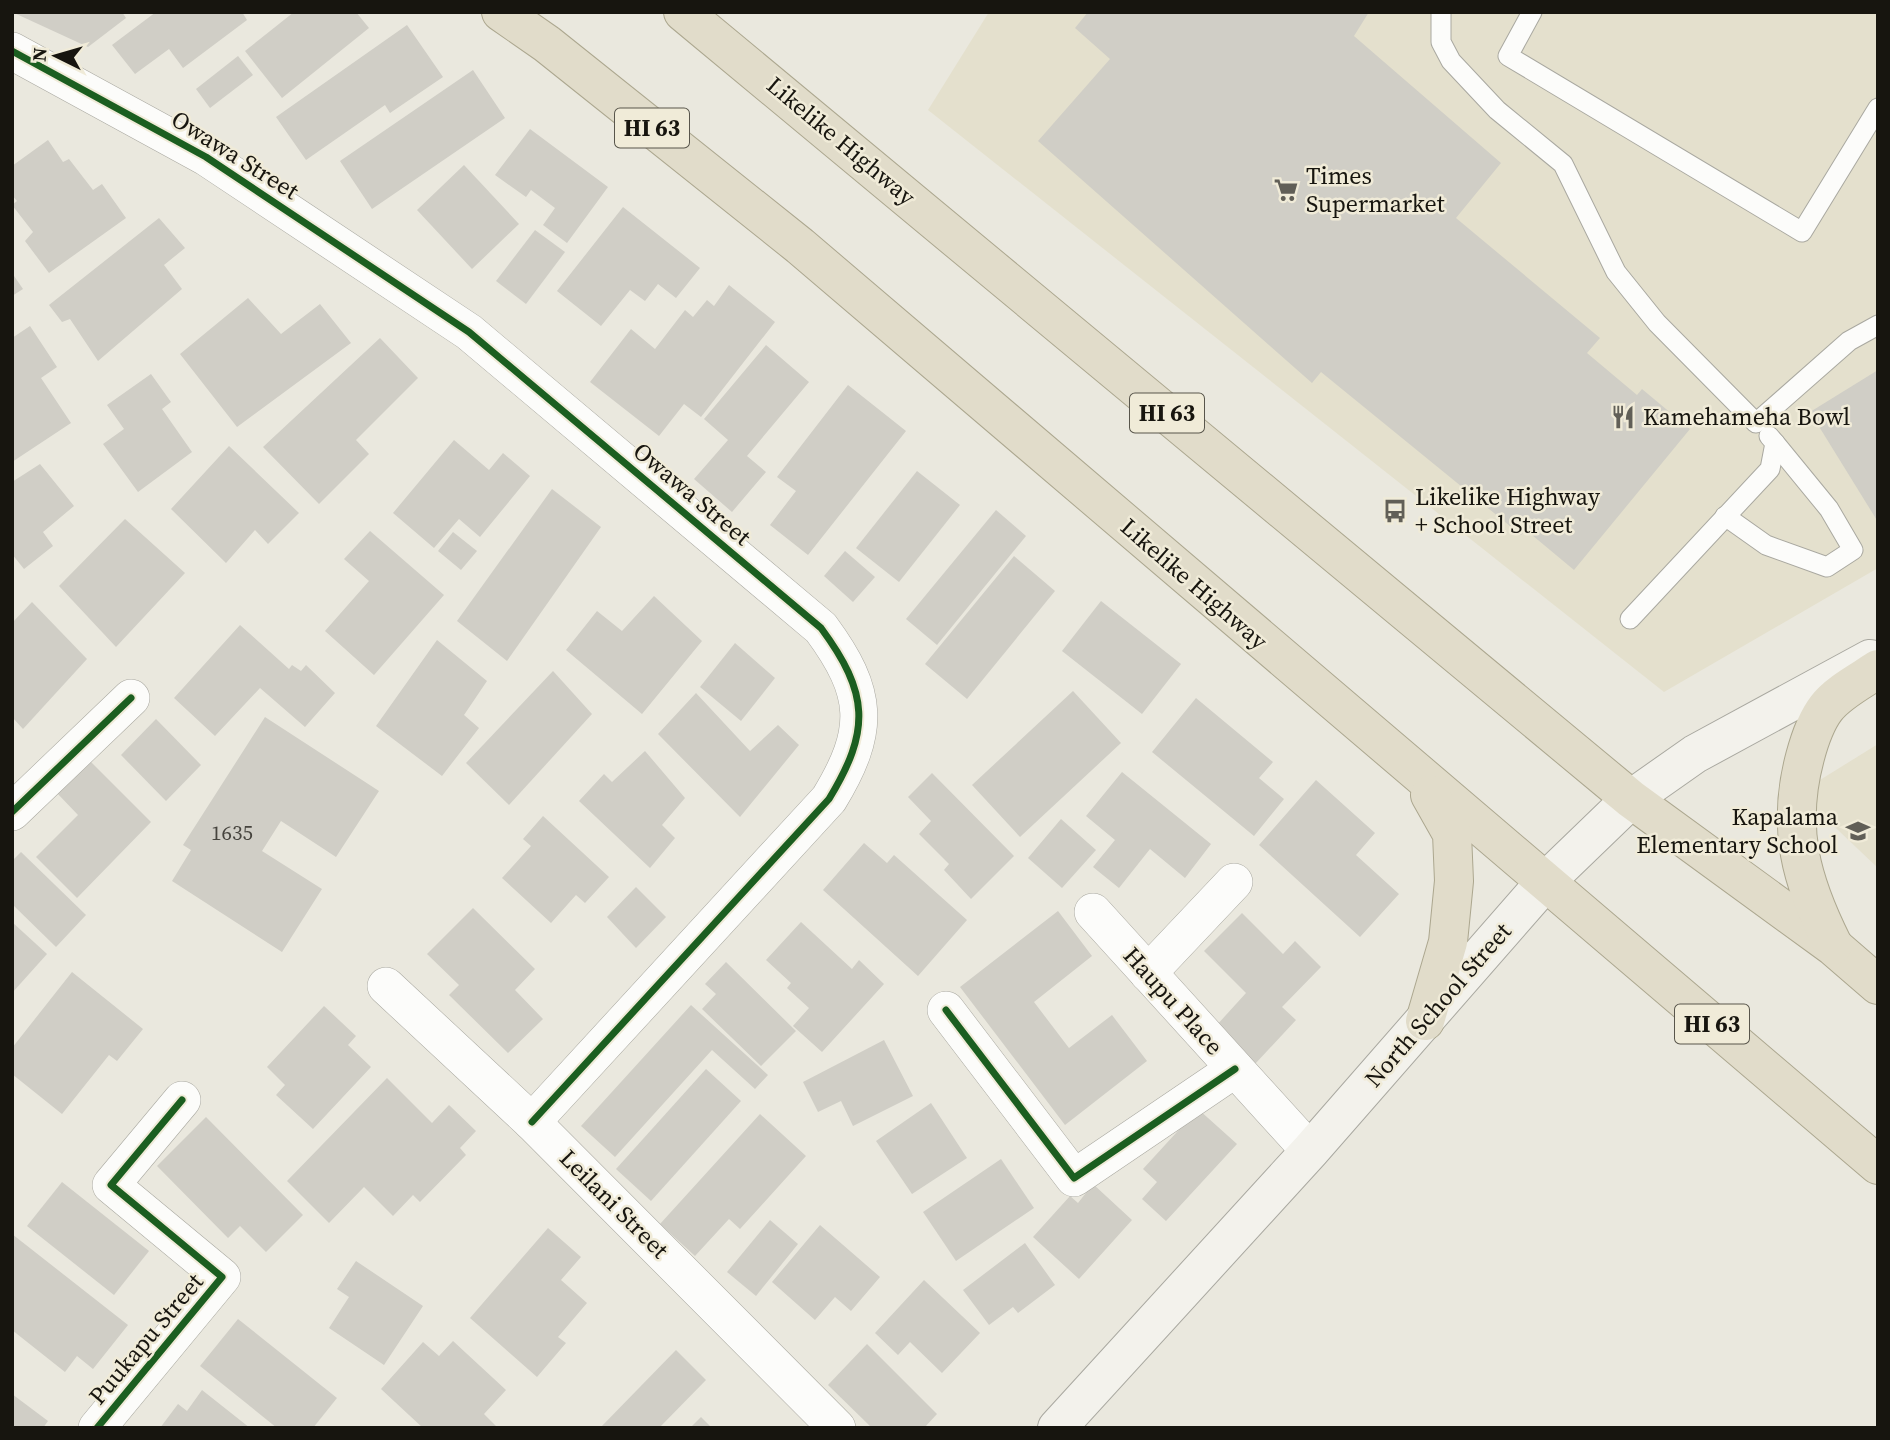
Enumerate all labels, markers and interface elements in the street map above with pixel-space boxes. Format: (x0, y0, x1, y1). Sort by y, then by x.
north arrow (21, 21, 91, 91)
text: N (26, 46, 53, 63)
street label: Likelike Highway (760, 68, 923, 213)
street label: Owawa Street (165, 102, 305, 207)
road number: HI 63 (615, 108, 689, 148)
place label: Times Supermarket (1306, 159, 1445, 220)
supermarket icon: Times Supermarket (1272, 176, 1300, 204)
road number: HI 63 (1130, 394, 1204, 432)
place label: Kamehameha Bowl (1643, 400, 1850, 433)
restaurant icon: Kamehameha Bowl (1609, 403, 1637, 431)
street label: Owawa Street (626, 435, 758, 553)
place label: Likelike Highway + School Street (1415, 480, 1601, 541)
bus stop icon: Likelike Highway + School Street (1381, 497, 1409, 525)
street label: Likelike Highway (1114, 510, 1276, 657)
place label: Kapalama Elementary School (1636, 800, 1839, 861)
school or university icon: Kapalama Elementary School (1844, 817, 1872, 845)
house number: 1635 (211, 818, 253, 847)
street label: North School Street (1357, 915, 1518, 1094)
street label: Haupu Place (1116, 939, 1231, 1062)
road number: HI 63 (1675, 1004, 1749, 1044)
street label: Leilani Street (552, 1142, 676, 1266)
street label: Puukapu Street (81, 1266, 211, 1411)

